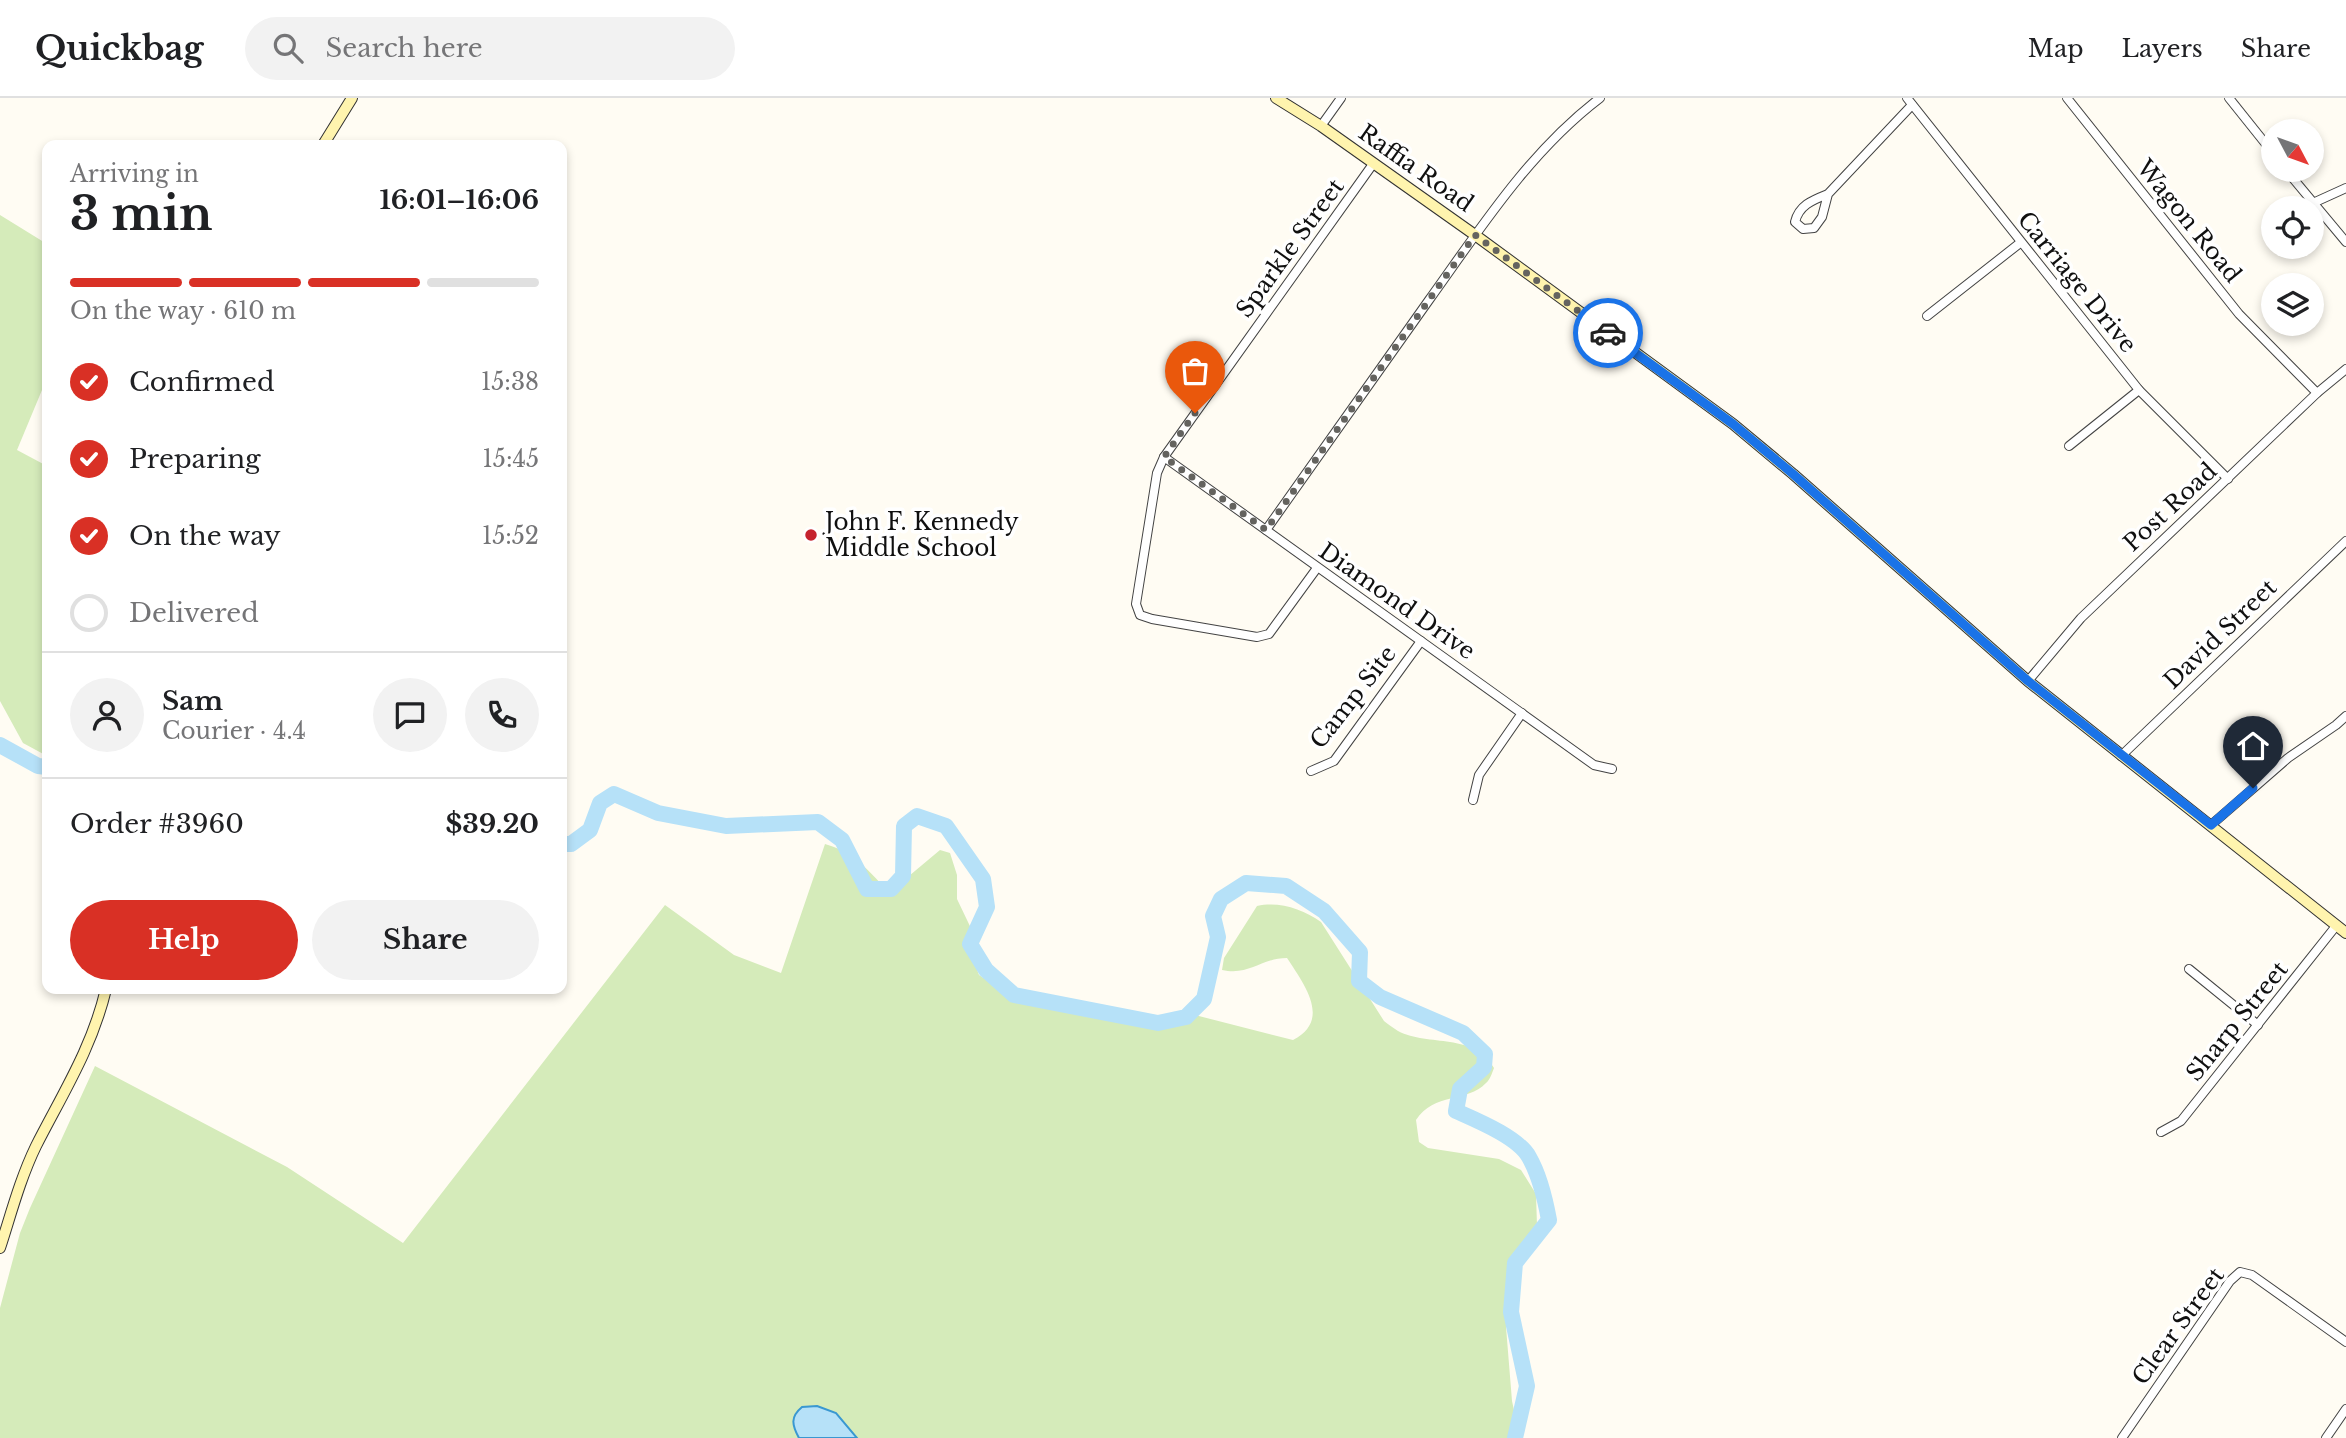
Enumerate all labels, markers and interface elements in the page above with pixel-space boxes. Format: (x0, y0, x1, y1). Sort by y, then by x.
search box (245, 17, 735, 80)
text: Quickbag (35, 28, 203, 69)
icon: search (269, 29, 307, 67)
text: Search here (325, 32, 483, 64)
text: Map (2028, 34, 2084, 63)
text: Layers (2122, 34, 2203, 63)
text: Share (2241, 34, 2311, 63)
street label: Raffia Road (1353, 118, 1479, 218)
north arrow (2261, 119, 2324, 182)
map controls (2261, 119, 2324, 336)
street label: Wagon Road (2130, 153, 2247, 288)
text: Arriving in (70, 160, 199, 188)
street label: Sparkle Street (1230, 173, 1350, 323)
text: 16:01–16:06 (379, 184, 539, 216)
text: 3 min (70, 185, 212, 242)
button: locate (2261, 196, 2324, 259)
street label: Carriage Drive (2012, 206, 2142, 358)
button: layers (2261, 273, 2324, 336)
text: On the way · 610 m (70, 297, 296, 325)
courier (1573, 298, 1643, 368)
icon: car (1589, 314, 1627, 352)
pin (1165, 341, 1225, 413)
icon: bag (1176, 352, 1214, 390)
icon: check (70, 363, 108, 401)
text: Confirmed (129, 366, 274, 398)
text: 15:38 (481, 368, 539, 396)
icon: check (70, 440, 108, 478)
text: Preparing (129, 443, 261, 475)
text: 15:45 (483, 445, 539, 473)
street label: Post Road (2118, 457, 2222, 557)
place label: John F. Kennedy Middle School (822, 508, 1019, 562)
icon: check (70, 517, 108, 555)
text: On the way (129, 520, 281, 552)
text: 15:52 (482, 522, 539, 550)
marker: John F. Kennedy Middle School (803, 527, 819, 543)
street label: Diamond Drive (1313, 537, 1481, 665)
street label: David Street (2158, 573, 2282, 695)
text: Delivered (129, 597, 259, 629)
street label: Camp Site (1304, 640, 1402, 754)
button: person (70, 678, 144, 752)
button: chat (373, 678, 447, 752)
button: phone (465, 678, 539, 752)
text: Sam (162, 685, 223, 717)
pin (2223, 716, 2283, 788)
text: Courier · 4.4 (162, 717, 306, 745)
icon: home (2234, 727, 2272, 765)
text: Order #3960 (70, 808, 244, 840)
text: $39.20 (446, 808, 539, 840)
button: Help (70, 900, 298, 980)
button: Share (312, 900, 539, 980)
street label: Sharp Street (2180, 955, 2294, 1086)
street label: Clear Street (2126, 1262, 2230, 1390)

